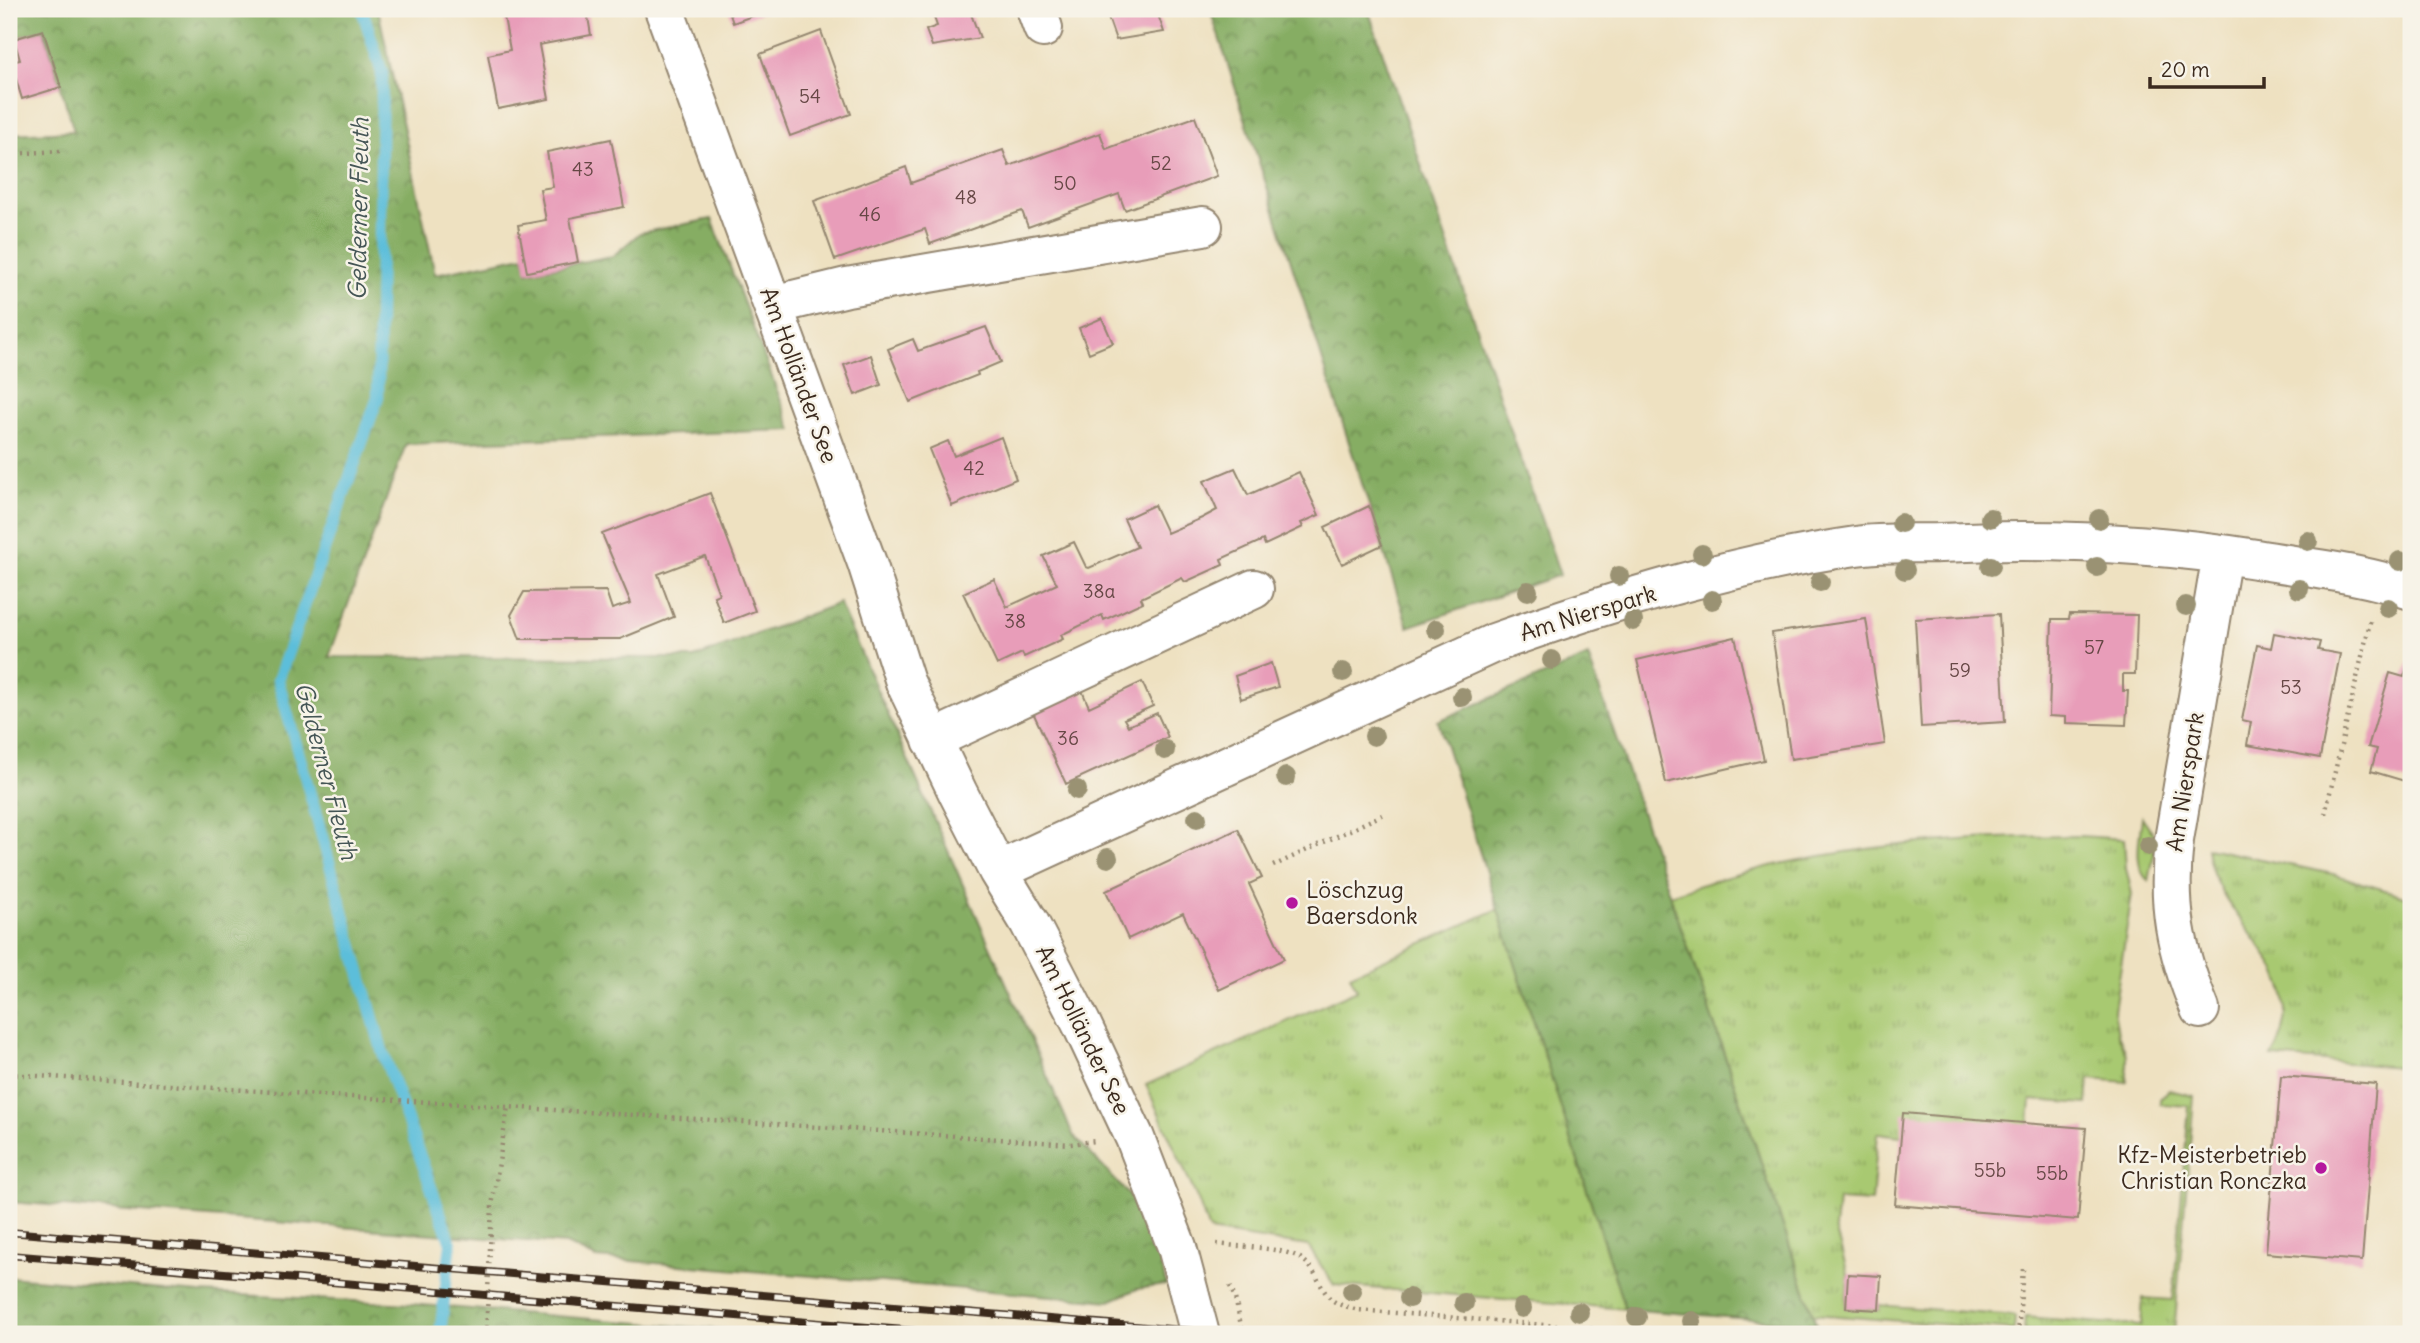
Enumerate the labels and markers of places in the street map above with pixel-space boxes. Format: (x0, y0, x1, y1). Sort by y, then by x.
place label: Löschzug Baersdonk (1306, 875, 1418, 930)
marker: Löschzug Baersdonk (1284, 895, 1300, 911)
place label: Kfz-Meisterbetrieb Christian Ronczka (2117, 1140, 2307, 1195)
marker: Kfz-Meisterbetrieb Christian Ronczka (2313, 1160, 2329, 1176)

